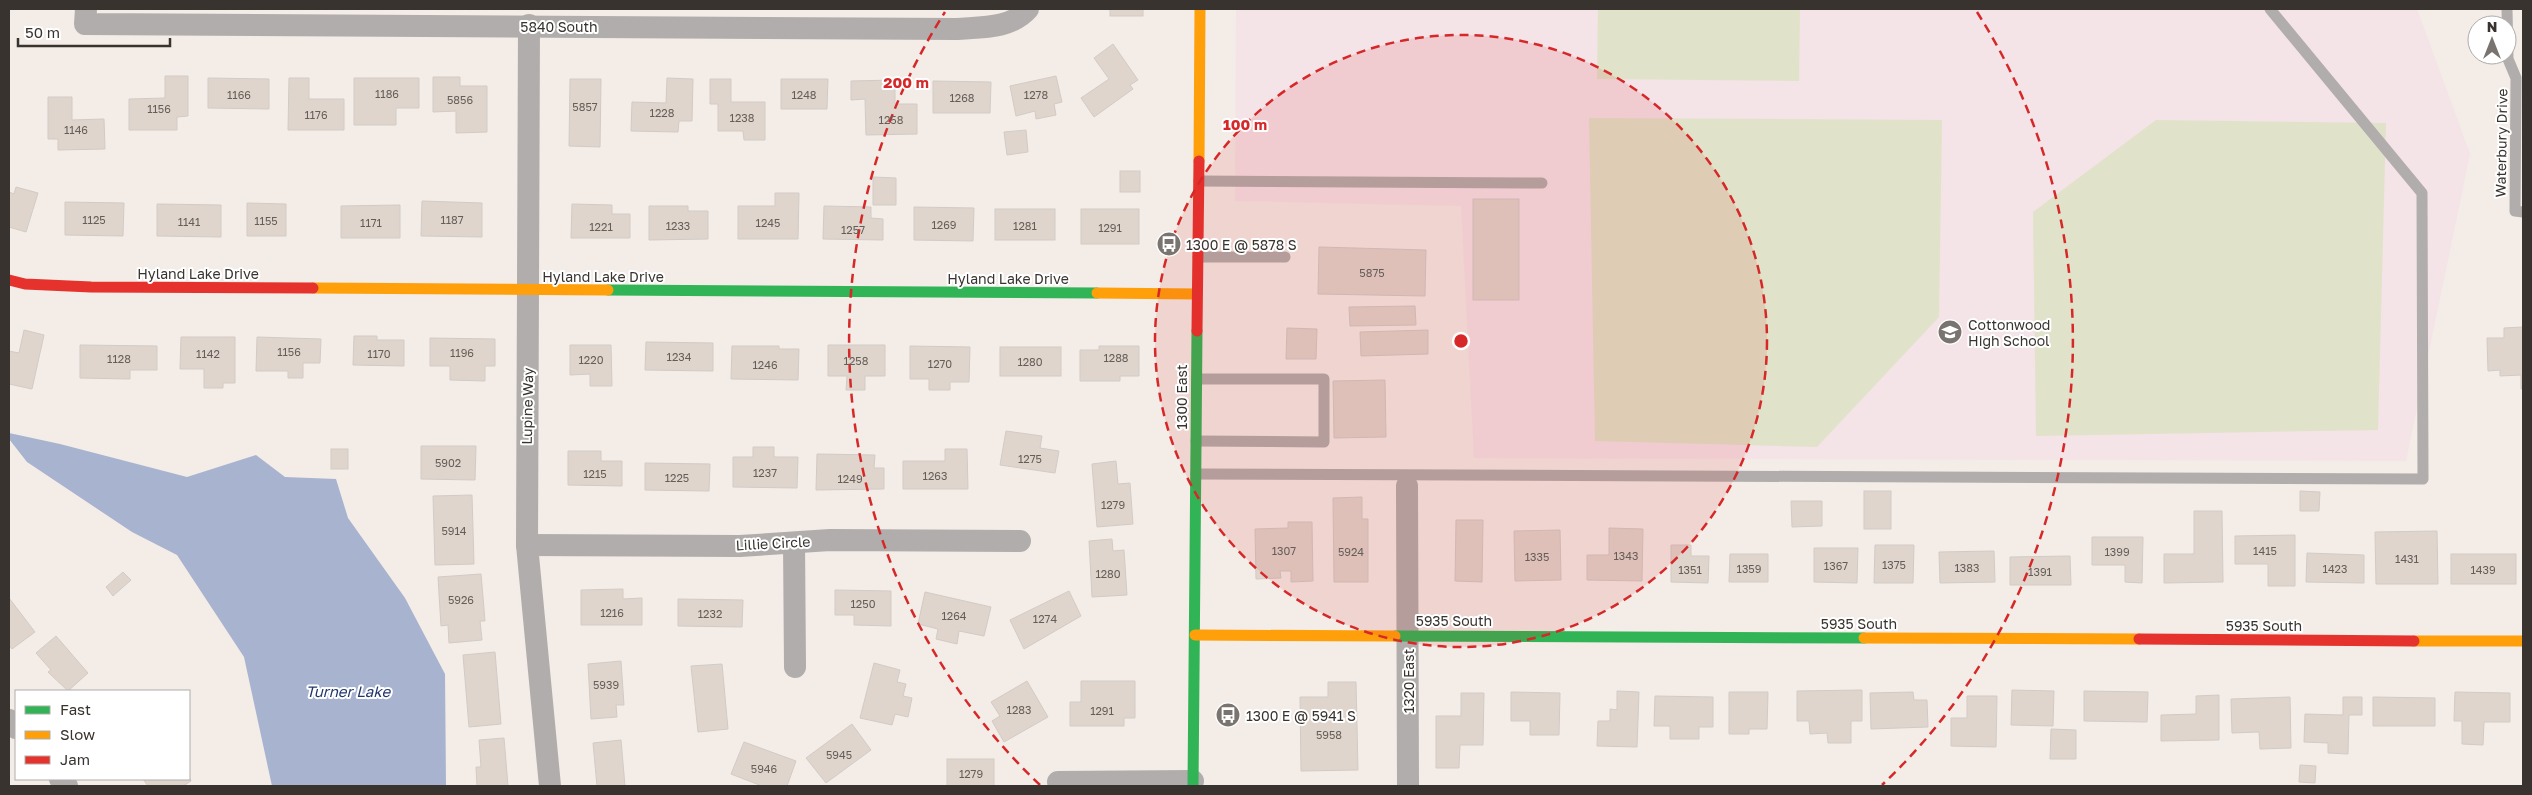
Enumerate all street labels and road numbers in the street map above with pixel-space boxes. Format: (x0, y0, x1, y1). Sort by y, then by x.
street label: 5840 South (520, 18, 598, 35)
street label: Waterbury Drive (2492, 88, 2510, 198)
street label: Hyland Lake Drive (137, 265, 259, 282)
street label: Hyland Lake Drive (542, 268, 664, 285)
street label: Hyland Lake Drive (947, 270, 1069, 287)
street label: 1300 East (1173, 364, 1190, 430)
street label: Lupine Way (518, 367, 536, 445)
street label: Lillie Circle (735, 533, 811, 553)
street label: 5935 South (1416, 612, 1492, 629)
street label: 5935 South (1821, 615, 1897, 632)
street label: 5935 South (2226, 617, 2302, 634)
street label: 1320 East (1400, 649, 1417, 713)

